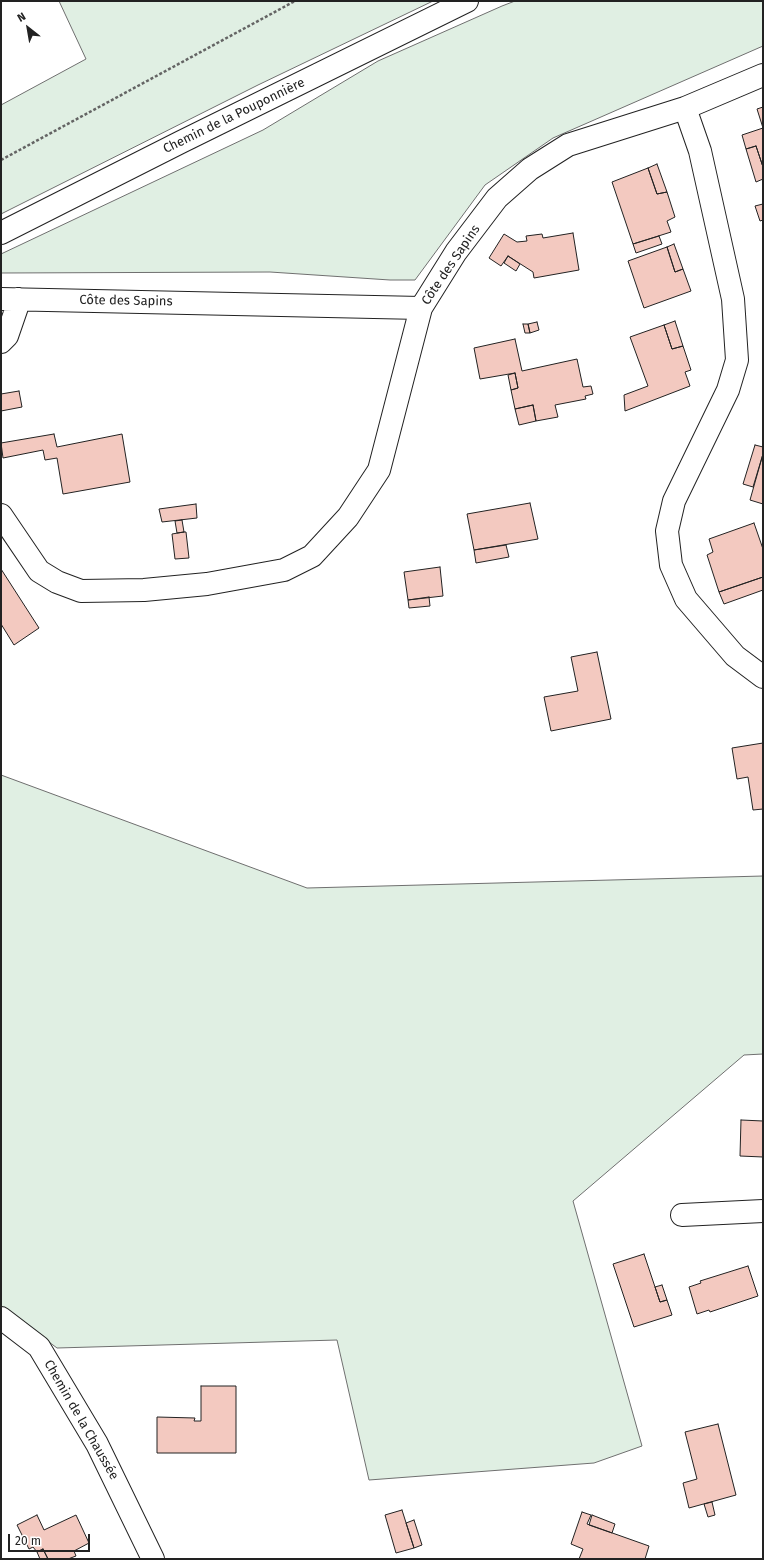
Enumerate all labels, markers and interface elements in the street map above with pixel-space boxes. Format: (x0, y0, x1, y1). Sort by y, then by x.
north arrow (8, 8, 48, 48)
text: N (15, 10, 28, 25)
street label: Chemin de la Pouponnière (161, 75, 307, 157)
street label: Côte des Sapins (418, 222, 484, 308)
street label: Côte des Sapins (79, 292, 173, 310)
street label: Chemin de la Chaussée (40, 1357, 122, 1483)
scale bar (10, 1526, 92, 1552)
text: 20 m (15, 1534, 41, 1548)

